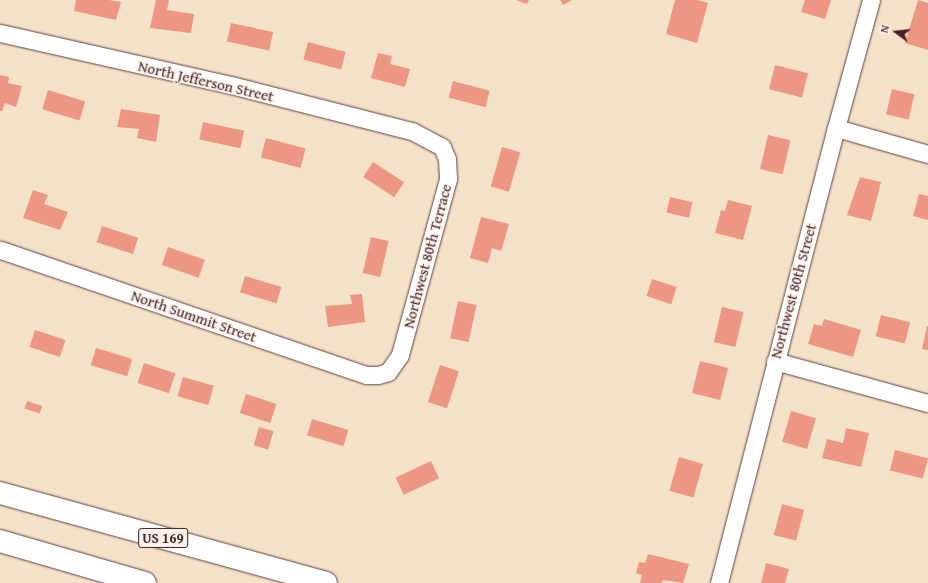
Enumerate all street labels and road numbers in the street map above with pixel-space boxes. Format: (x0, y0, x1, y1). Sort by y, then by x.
street label: North Jefferson Street (136, 57, 276, 105)
street label: Northwest 80th Terrace (399, 182, 455, 330)
street label: Northwest 80th Street (766, 222, 820, 360)
street label: North Summit Street (129, 286, 259, 346)
road number: US 169 (138, 526, 188, 550)

